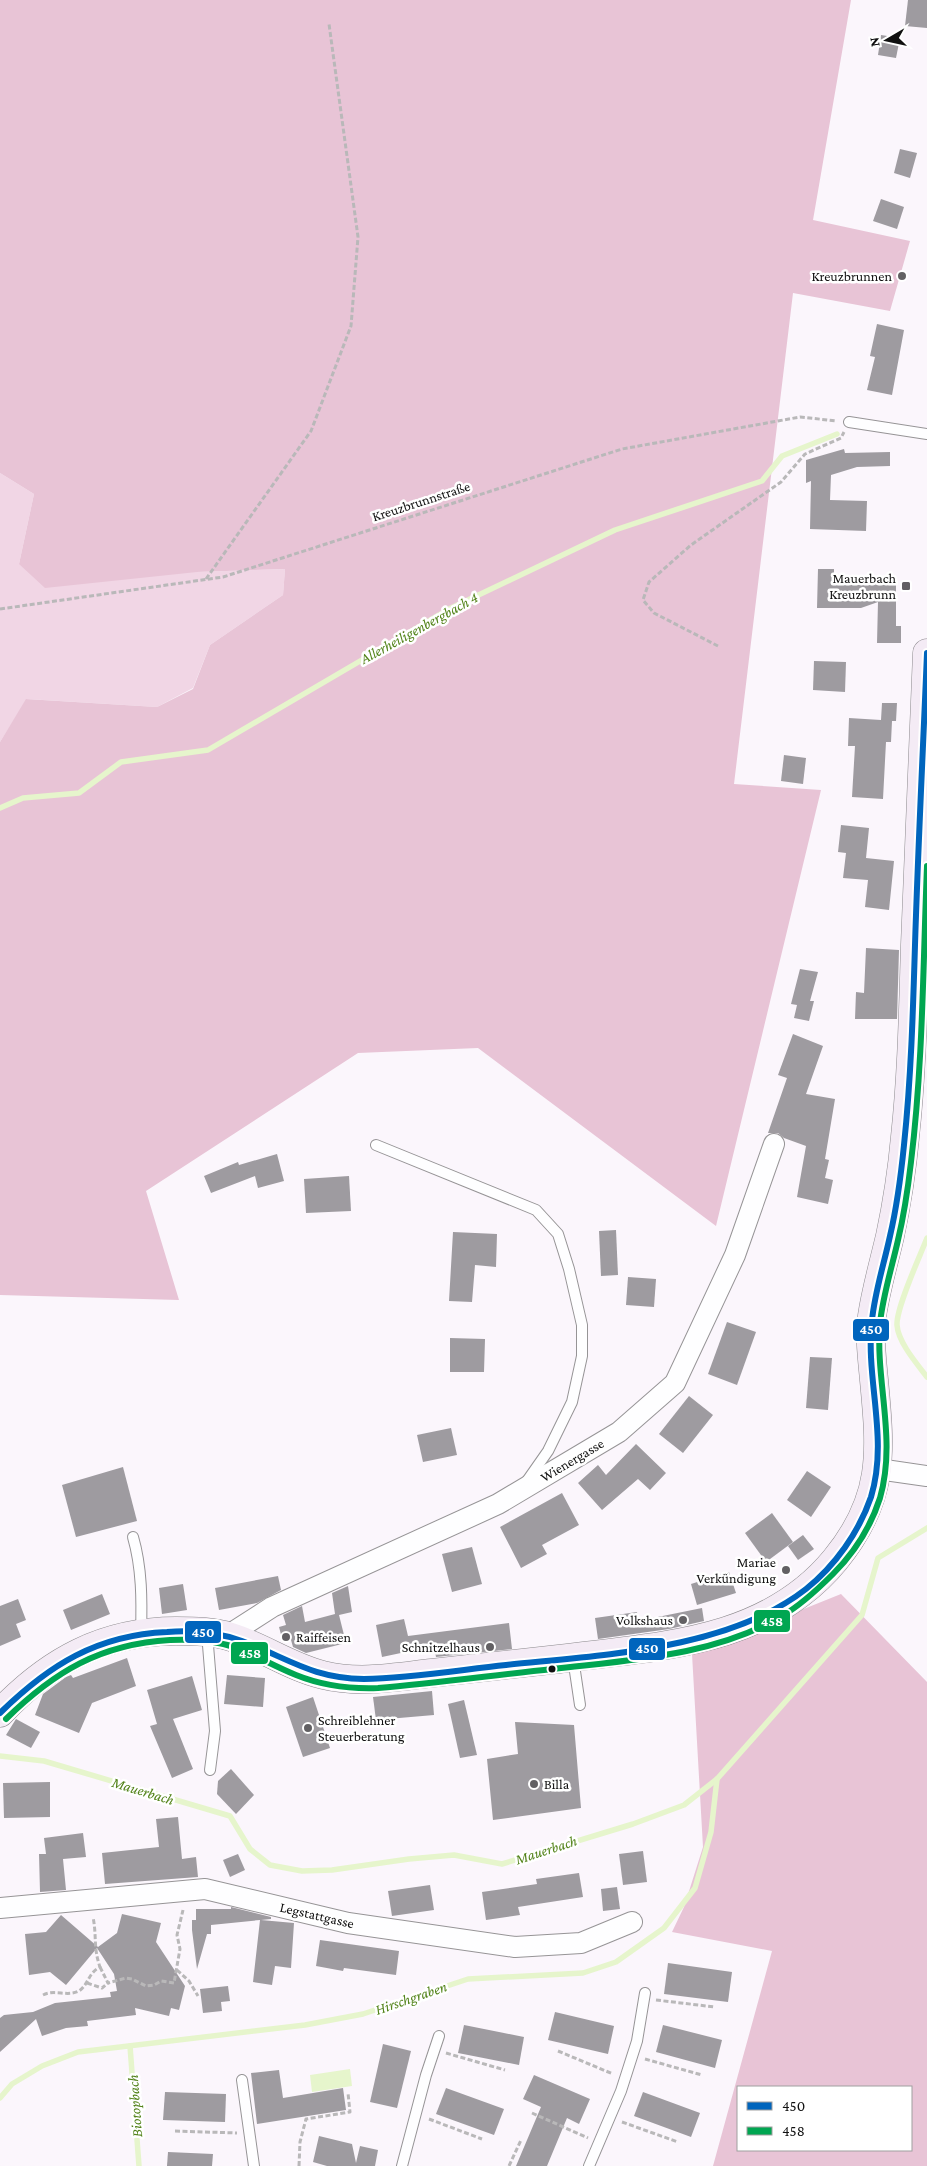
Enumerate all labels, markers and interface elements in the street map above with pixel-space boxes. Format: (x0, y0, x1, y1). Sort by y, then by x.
north arrow (862, 15, 912, 65)
text: N (865, 36, 883, 48)
place label: Kreuzbrunnen (811, 268, 892, 284)
marker: Kreuzbrunnen (896, 270, 908, 282)
street label: Kreuzbrunnstraße (370, 478, 472, 524)
place label: Mauerbach Kreuzbrunn (829, 570, 896, 602)
marker: Mauerbach Kreuzbrunn (900, 580, 912, 592)
water label: Allerheiligenbergbach 4 (357, 589, 481, 668)
line badge: 450 (852, 1318, 890, 1342)
text: 450 (860, 1321, 882, 1337)
street label: Wienergasse (537, 1435, 607, 1485)
place label: Mariae Verkündigung (696, 1554, 776, 1586)
marker: Mariae Verkündigung (780, 1564, 792, 1576)
line badge: 458 (753, 1609, 791, 1633)
place label: Volkshaus (616, 1612, 673, 1628)
text: 458 (761, 1613, 783, 1629)
marker: Volkshaus (677, 1614, 689, 1626)
line badge: 450 (184, 1620, 222, 1644)
text: 450 (192, 1624, 214, 1640)
place label: Raiffeisen (296, 1629, 351, 1645)
marker: Raiffeisen (280, 1631, 292, 1643)
line badge: 450 (628, 1637, 666, 1661)
place label: Schnitzelhaus (402, 1639, 480, 1655)
text: 450 (636, 1640, 658, 1656)
line badge: 458 (230, 1641, 269, 1665)
marker: Schnitzelhaus (484, 1641, 496, 1653)
text: 458 (239, 1645, 261, 1661)
unlabelled marker (547, 1664, 557, 1674)
place label: Schreiblehner Steuerberatung (318, 1712, 405, 1744)
marker: Schreiblehner Steuerberatung (302, 1722, 314, 1734)
water label: Mauerbach (109, 1774, 176, 1808)
place label: Billa (544, 1776, 570, 1792)
marker: Billa (528, 1778, 540, 1790)
water label: Mauerbach (512, 1833, 579, 1868)
street label: Legstattgasse (278, 1899, 356, 1931)
water label: Hirschgraben (373, 1978, 450, 2019)
water label: Biotopbach (125, 2074, 146, 2138)
legend (737, 2086, 912, 2151)
text: 450 (782, 2098, 805, 2114)
text: 458 (782, 2123, 805, 2139)

